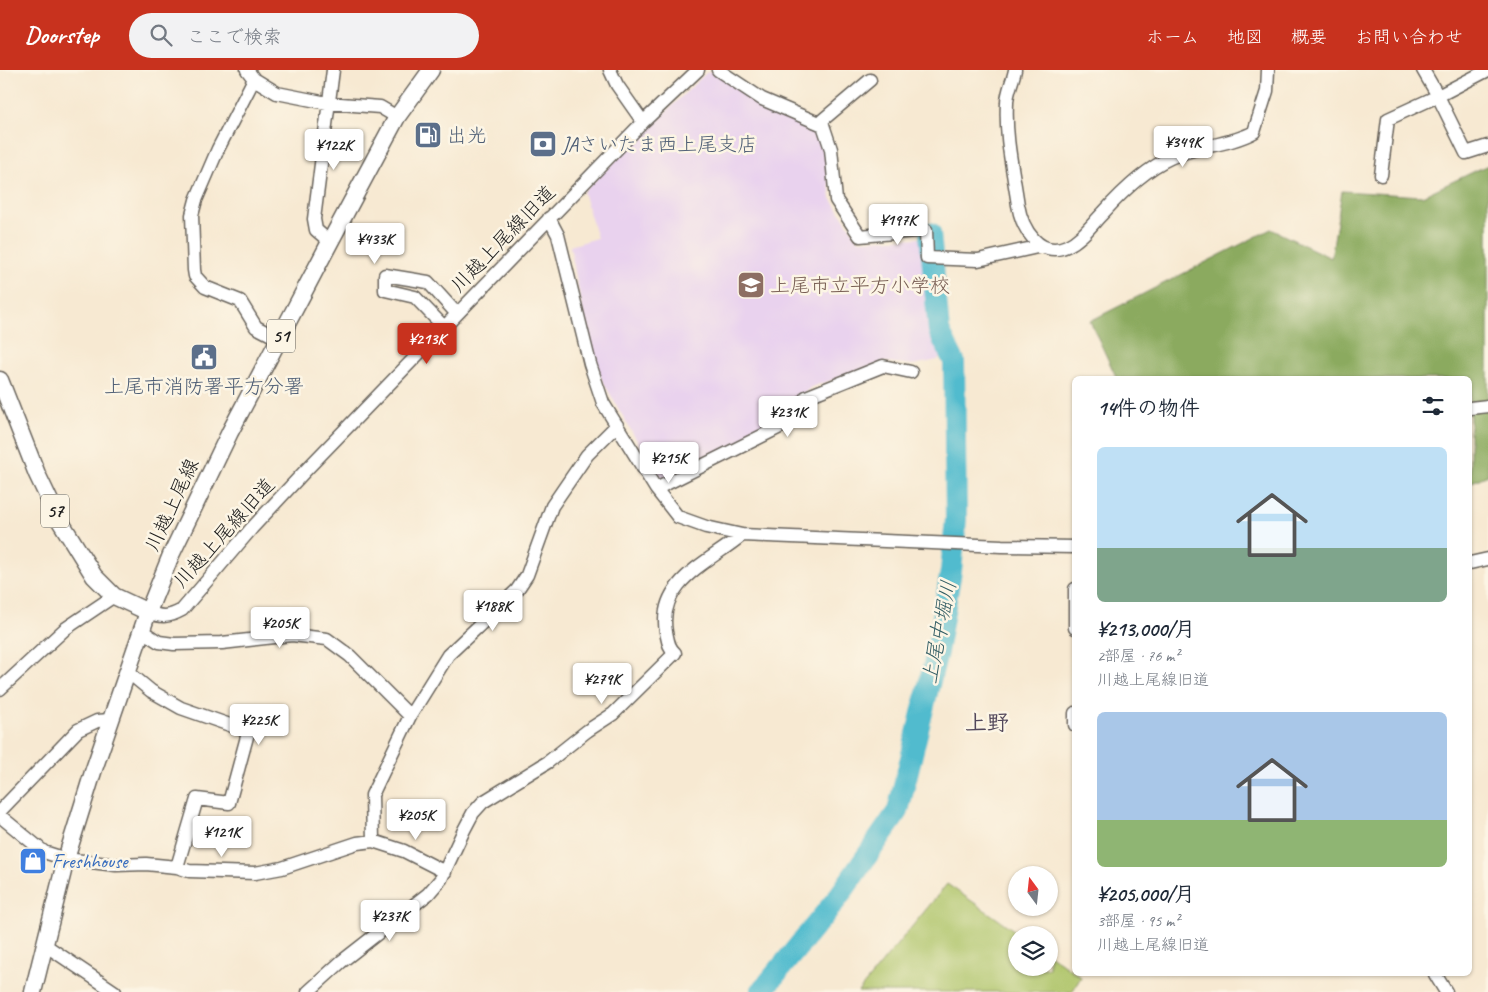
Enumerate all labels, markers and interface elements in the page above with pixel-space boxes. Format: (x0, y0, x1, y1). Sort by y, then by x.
search box (129, 13, 479, 58)
text: Doorstep (25, 20, 99, 50)
icon: search (147, 21, 175, 49)
text: ここで検索 (187, 25, 282, 49)
text: ホーム (1146, 26, 1199, 48)
text: 地図 (1227, 26, 1263, 48)
text: 概要 (1291, 26, 1327, 48)
text: お問い合わせ (1355, 26, 1463, 48)
fuel station icon: 出光 (413, 120, 443, 150)
place label: 出光 (447, 123, 487, 148)
pin: ¥349K (1148, 126, 1218, 168)
pin: ¥122K (299, 128, 369, 171)
bank icon: JAさいたま西上尾支店 (528, 129, 558, 159)
place label: JAさいたま西上尾支店 (561, 132, 757, 157)
text: ¥349K (1165, 132, 1201, 152)
text: ¥122K (316, 135, 352, 155)
street label: 川越上尾線旧道 (445, 180, 561, 298)
pin: ¥197K (863, 204, 933, 246)
text: ¥197K (880, 210, 916, 230)
pin: ¥433K (340, 222, 410, 265)
text: ¥433K (357, 229, 393, 249)
school or university icon: 上尾市立平方小学校 (736, 270, 766, 300)
place label: 上尾市立平方小学校 (770, 273, 950, 298)
road number: 51 (267, 320, 295, 352)
pin: ¥213K (392, 322, 462, 365)
text: ¥213K (409, 329, 445, 349)
public building icon: 上尾市消防署平方分署 (189, 342, 219, 372)
place label: 上尾市消防署平方分署 (104, 374, 304, 399)
icon: filters (1419, 392, 1447, 420)
text: 14件の物件 (1097, 395, 1200, 421)
pin: ¥231K (753, 396, 823, 438)
text: ¥231K (770, 402, 806, 422)
pin: ¥215K (634, 442, 704, 484)
text: ¥215K (651, 448, 687, 468)
street label: 川越上尾線 (140, 454, 204, 556)
street label: 川越上尾線旧道 (168, 473, 280, 593)
icon: home (1227, 480, 1317, 570)
road number: 57 (41, 494, 69, 528)
water label: 上尾中堀川 (916, 578, 962, 686)
pin: ¥188K (458, 590, 528, 632)
text: ¥188K (475, 596, 511, 616)
pin: ¥205K (245, 606, 315, 649)
text: ¥205K (262, 613, 298, 633)
text: ¥213,000/月 (1097, 616, 1195, 642)
text: 2部屋 · 76 m² (1097, 646, 1179, 666)
pin: ¥279K (567, 662, 637, 705)
text: ¥279K (584, 669, 620, 689)
text: 川越上尾線旧道 (1097, 670, 1209, 690)
pin: ¥225K (224, 704, 294, 746)
district label: 上野 (965, 709, 1009, 737)
text: ¥225K (241, 710, 277, 730)
icon: home (1227, 745, 1317, 835)
pin: ¥205K (381, 798, 451, 841)
text: ¥205K (398, 805, 434, 825)
pin: ¥121K (187, 816, 257, 858)
text: ¥121K (204, 822, 240, 842)
shop icon: Freshhouse (18, 846, 48, 876)
place label: Freshhouse (52, 849, 129, 874)
north arrow (1008, 866, 1058, 916)
map controls (1008, 866, 1058, 976)
text: ¥205,000/月 (1097, 881, 1195, 907)
pin: ¥237K (355, 900, 425, 942)
text: ¥237K (372, 906, 408, 926)
text: 3部屋 · 95 m² (1097, 911, 1179, 931)
button: layers (1008, 926, 1058, 976)
text: 川越上尾線旧道 (1097, 935, 1209, 955)

